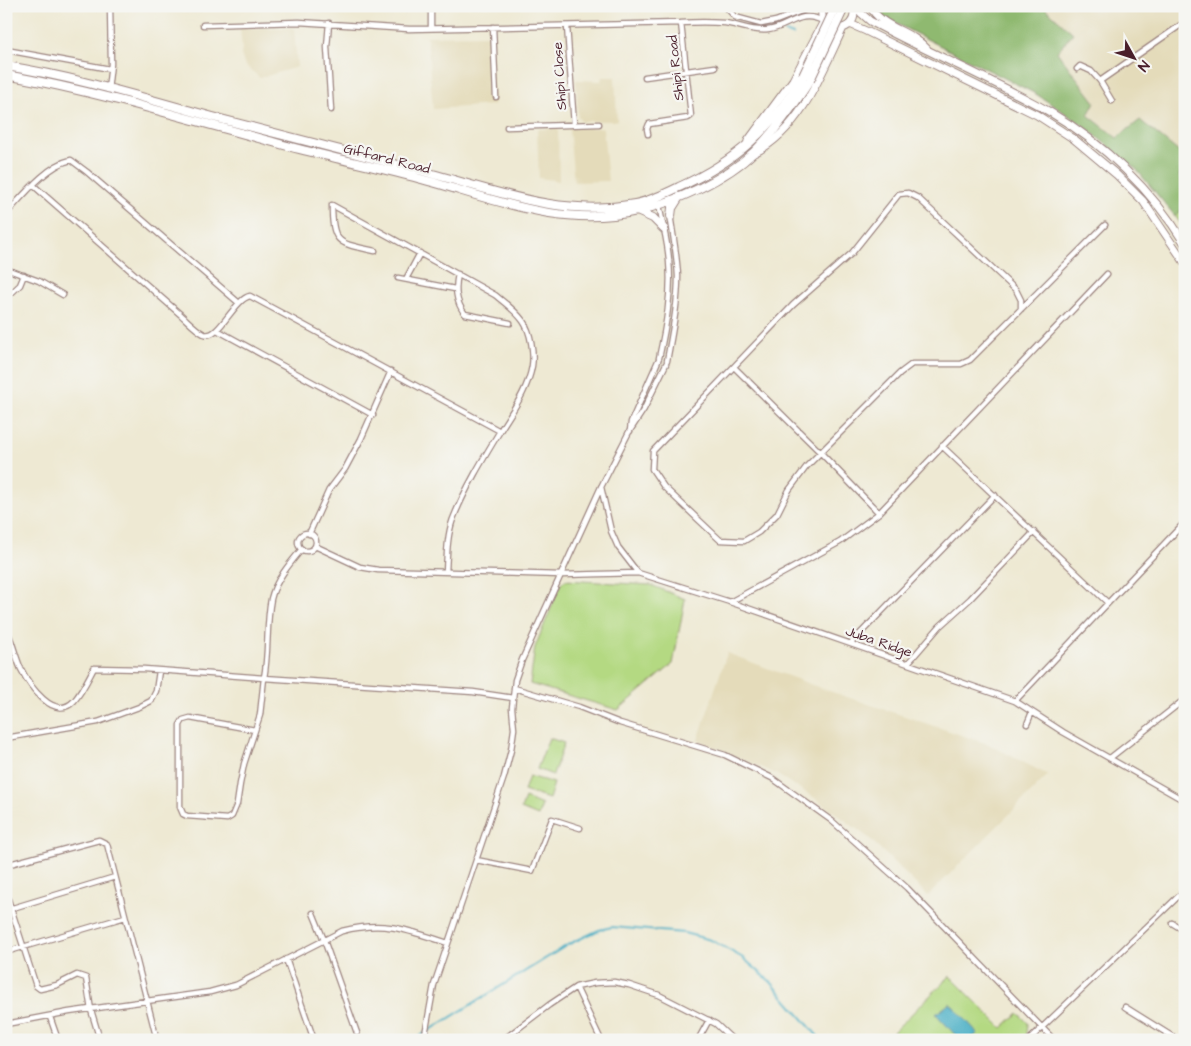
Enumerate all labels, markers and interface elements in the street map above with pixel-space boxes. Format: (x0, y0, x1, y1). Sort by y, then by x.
north arrow (1108, 32, 1158, 82)
street label: Shipi Road (663, 34, 689, 102)
street label: Shipi Close (548, 41, 572, 111)
text: N (1133, 56, 1154, 76)
street label: Giffard Road (342, 139, 432, 179)
street label: Juba Ridge (843, 621, 915, 663)

